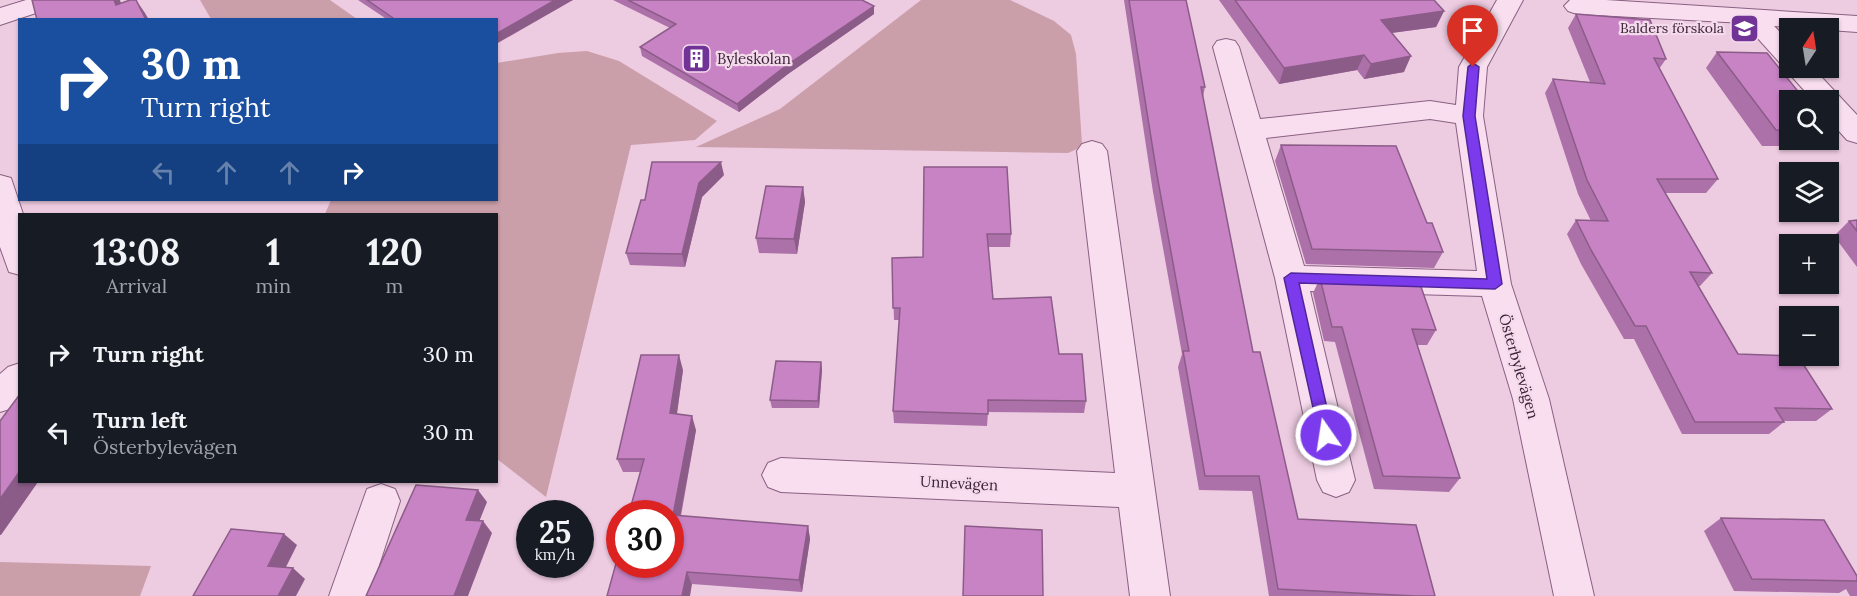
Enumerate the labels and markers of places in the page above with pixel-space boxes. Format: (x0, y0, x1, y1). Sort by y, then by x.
pin (1447, 5, 1498, 67)
school or university icon: Balders förskola (1729, 12, 1761, 44)
place label: Balders förskola (1620, 19, 1724, 37)
building icon: Byleskolan (680, 42, 712, 74)
place label: Byleskolan (717, 49, 791, 68)

